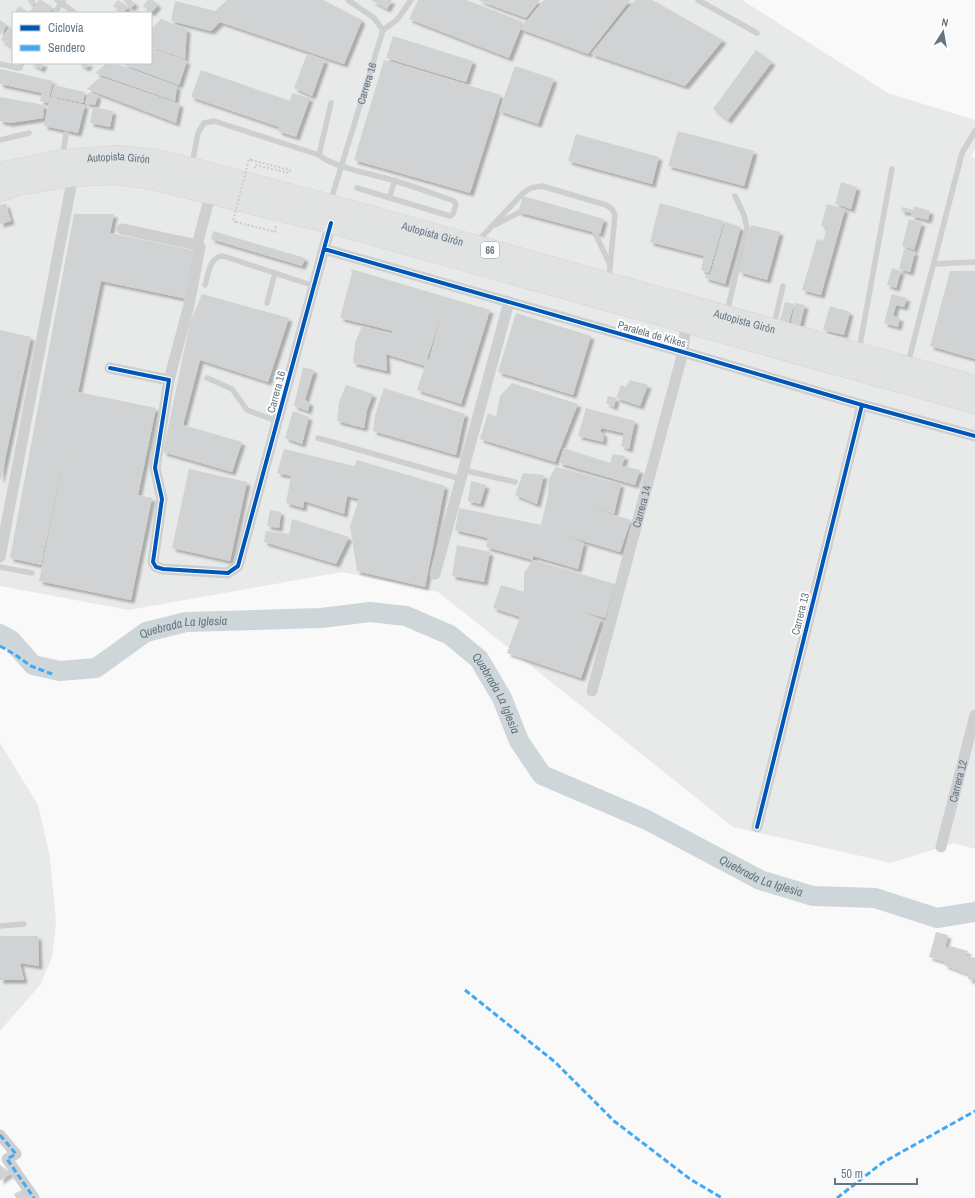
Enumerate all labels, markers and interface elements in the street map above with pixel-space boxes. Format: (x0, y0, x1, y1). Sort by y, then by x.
legend (12, 12, 152, 64)
north arrow (923, 12, 963, 52)
text: N (940, 15, 949, 30)
text: Ciclovía (48, 20, 84, 36)
text: Sendero (48, 40, 85, 56)
street label: Carrera 16 (354, 61, 380, 106)
street label: Autopista Girón (85, 149, 151, 166)
street label: Autopista Girón (399, 218, 465, 249)
road number: 66 (481, 242, 499, 258)
street label: Autopista Girón (711, 306, 777, 337)
street label: Paralela de Kikes (616, 318, 688, 351)
street label: Carrera 16 (264, 369, 288, 415)
street label: Carrera 14 (629, 484, 654, 529)
street label: Carrera 13 (788, 591, 812, 637)
water label: Quebrada La Iglesia (136, 613, 228, 643)
water label: Quebrada La Iglesia (469, 649, 524, 737)
street label: Carrera 12 (946, 758, 970, 804)
water label: Quebrada La Iglesia (716, 852, 805, 901)
scale bar (835, 1160, 917, 1186)
text: 50 m (841, 1166, 863, 1182)

